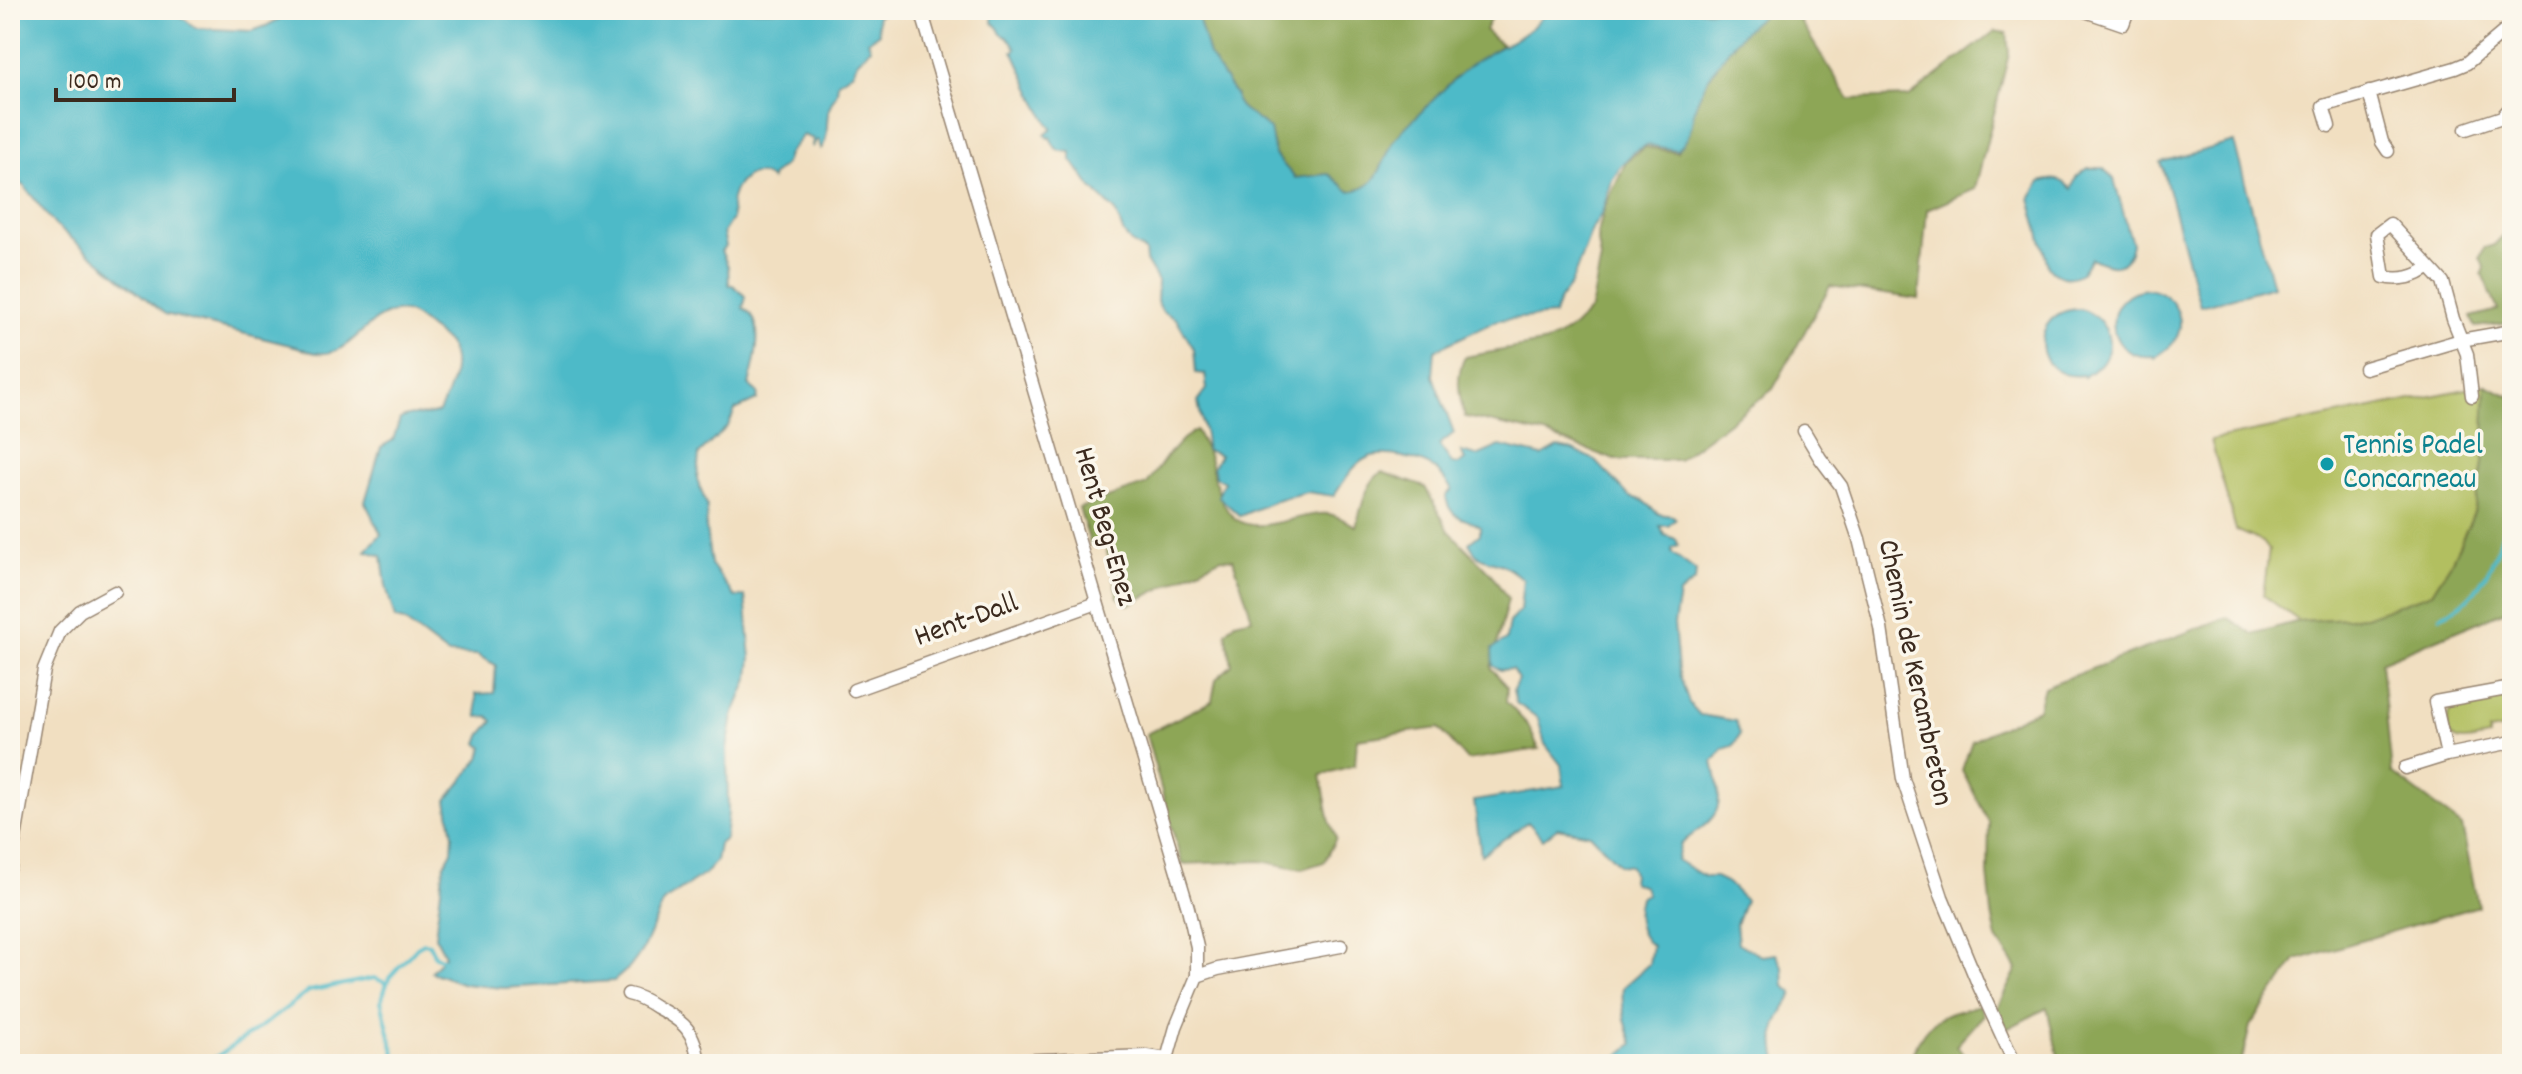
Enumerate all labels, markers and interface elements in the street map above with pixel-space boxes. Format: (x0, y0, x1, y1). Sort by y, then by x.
scale bar (56, 52, 234, 102)
text: 100 m (68, 66, 121, 100)
place label: Tennis Padel Concarneau (2343, 426, 2483, 503)
street label: Hent Beg-Enez (1060, 443, 1146, 612)
marker: Tennis Padel Concarneau (2318, 455, 2336, 473)
street label: Chemin de Kerambreton (1864, 536, 1962, 810)
street label: Hent-Dall (909, 583, 1025, 661)

